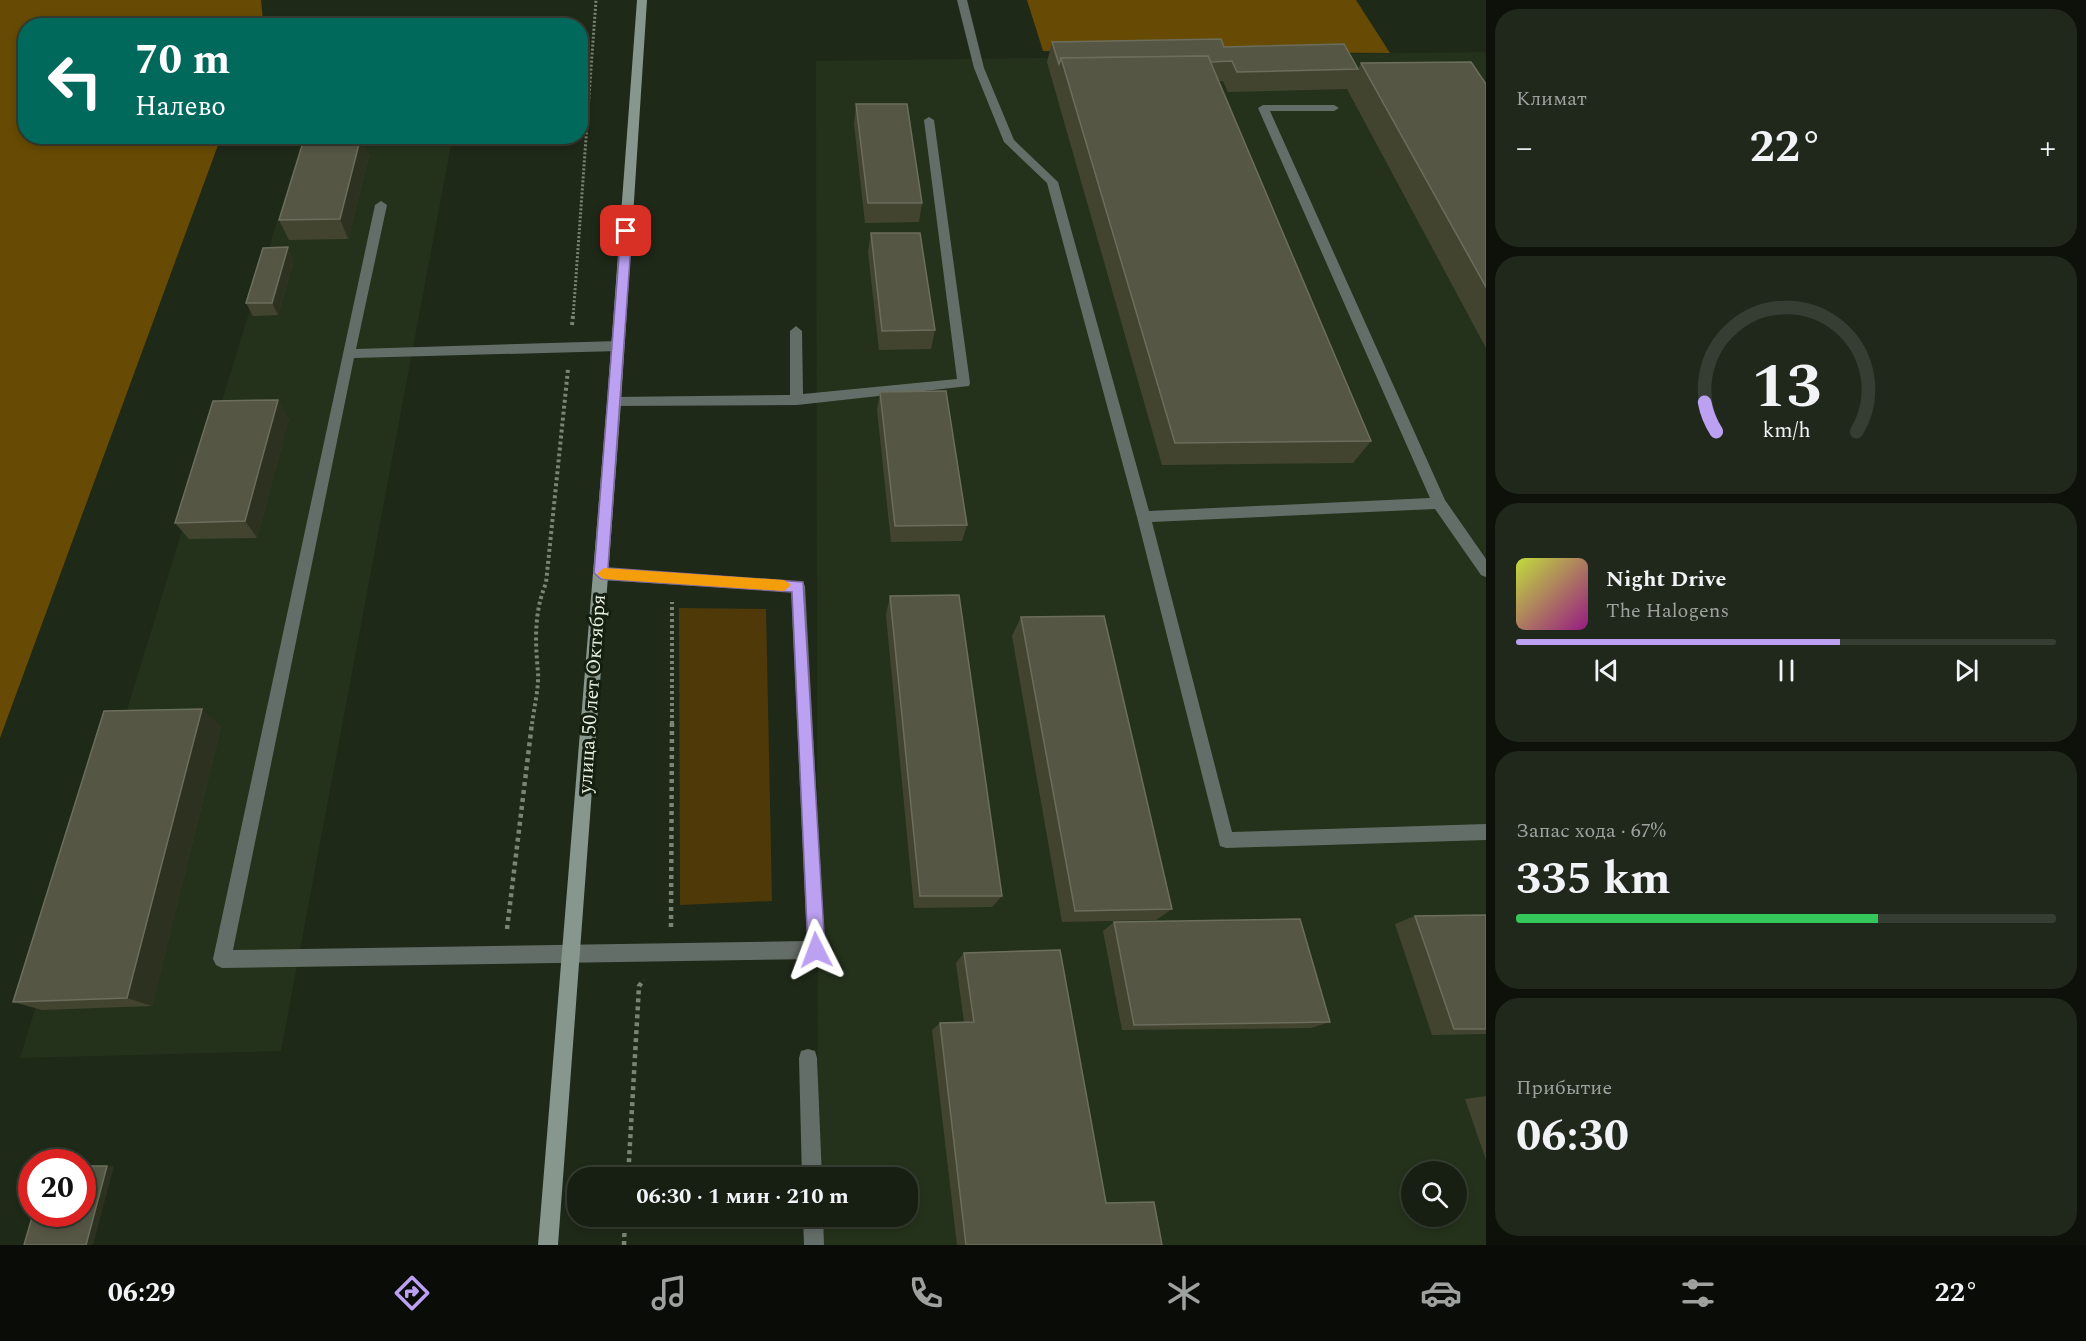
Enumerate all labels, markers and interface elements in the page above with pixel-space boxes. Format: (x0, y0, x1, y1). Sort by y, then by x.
text: 70 m (135, 29, 230, 92)
icon: left (36, 42, 114, 120)
text: Климат (1516, 84, 1587, 114)
text: Налево (135, 86, 226, 128)
text: 22° (1750, 113, 1823, 182)
text: − (1516, 123, 1533, 173)
text: + (2040, 123, 2056, 173)
pin (600, 205, 651, 256)
icon: arrive (609, 214, 642, 247)
text: 13 (1751, 340, 1821, 435)
text: km/h (1762, 415, 1810, 448)
text: Night Drive (1606, 563, 1726, 596)
street label: улица 50 лет Октября (570, 593, 614, 796)
text: The Halogens (1606, 596, 1729, 626)
icon: previous (1590, 654, 1623, 687)
icon: pause (1770, 654, 1803, 687)
icon: next (1950, 654, 1983, 687)
text: Запас хода · 67% (1516, 816, 1666, 846)
text: 335 km (1516, 845, 1671, 914)
position arrow (784, 918, 848, 982)
text: Прибытие (1516, 1073, 1612, 1103)
text: 06:30 (1516, 1102, 1629, 1171)
speed limit sign: 20 (18, 1149, 96, 1227)
map controls (1401, 1161, 1467, 1227)
button: search (1401, 1161, 1467, 1227)
text: 06:30 · 1 мин · 210 m (636, 1180, 849, 1213)
text: 06:29 (108, 1272, 175, 1314)
icon: directions (391, 1272, 433, 1314)
icon: music (648, 1272, 690, 1314)
icon: phone (905, 1272, 947, 1314)
icon: climate (1163, 1272, 1205, 1314)
icon: car (1420, 1272, 1462, 1314)
icon: filters (1677, 1272, 1719, 1314)
text: 22° (1935, 1272, 1978, 1314)

